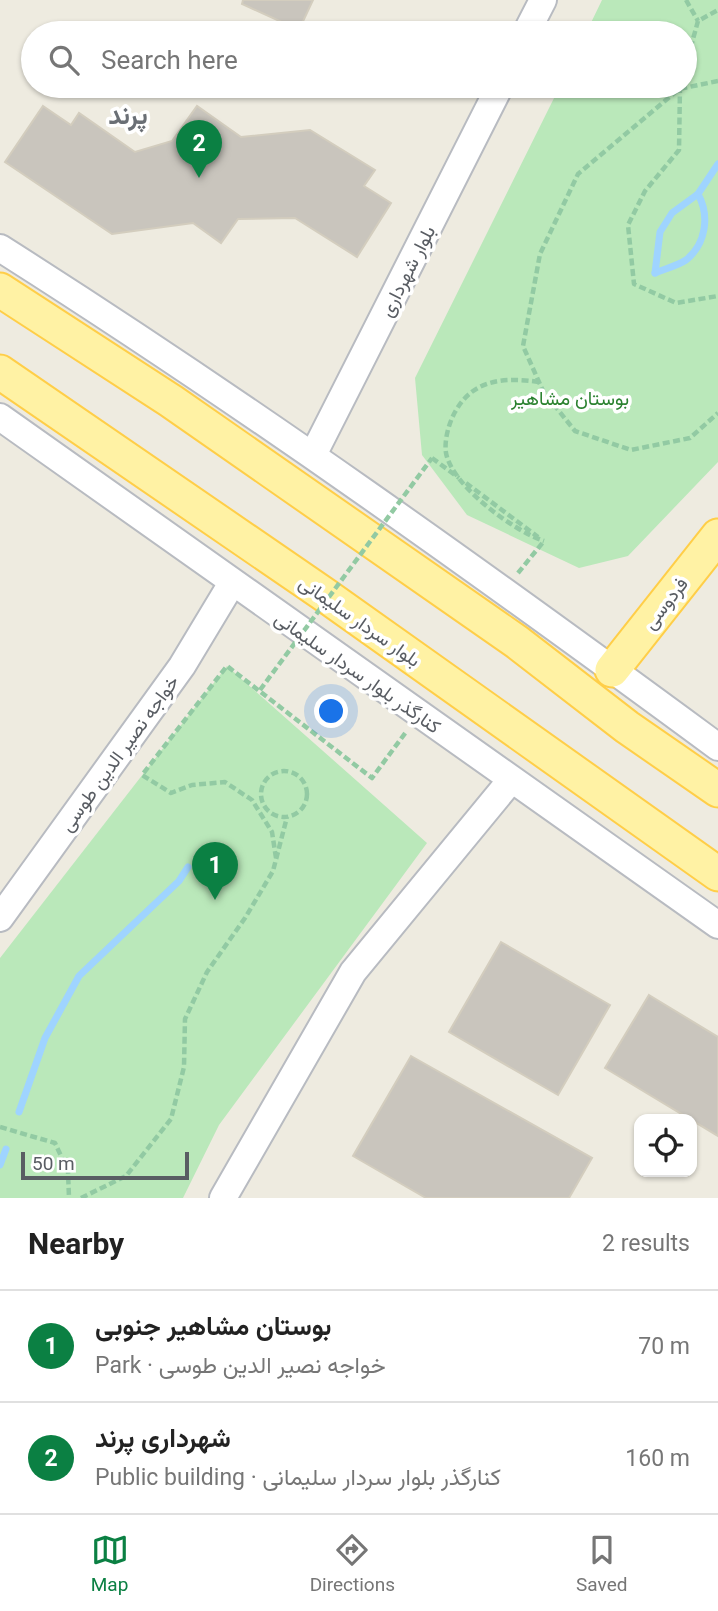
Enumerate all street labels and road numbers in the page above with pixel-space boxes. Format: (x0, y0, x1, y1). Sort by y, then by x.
street label: بلوار شهرداری (375, 222, 440, 321)
street label: بلوار سردار سلیمانی (295, 571, 425, 672)
street label: فردوسی (638, 573, 693, 634)
street label: کنارگذر بلوار سردار سلیمانی (270, 606, 445, 738)
street label: خواجه نصیر الدین طوسی (55, 671, 184, 836)

